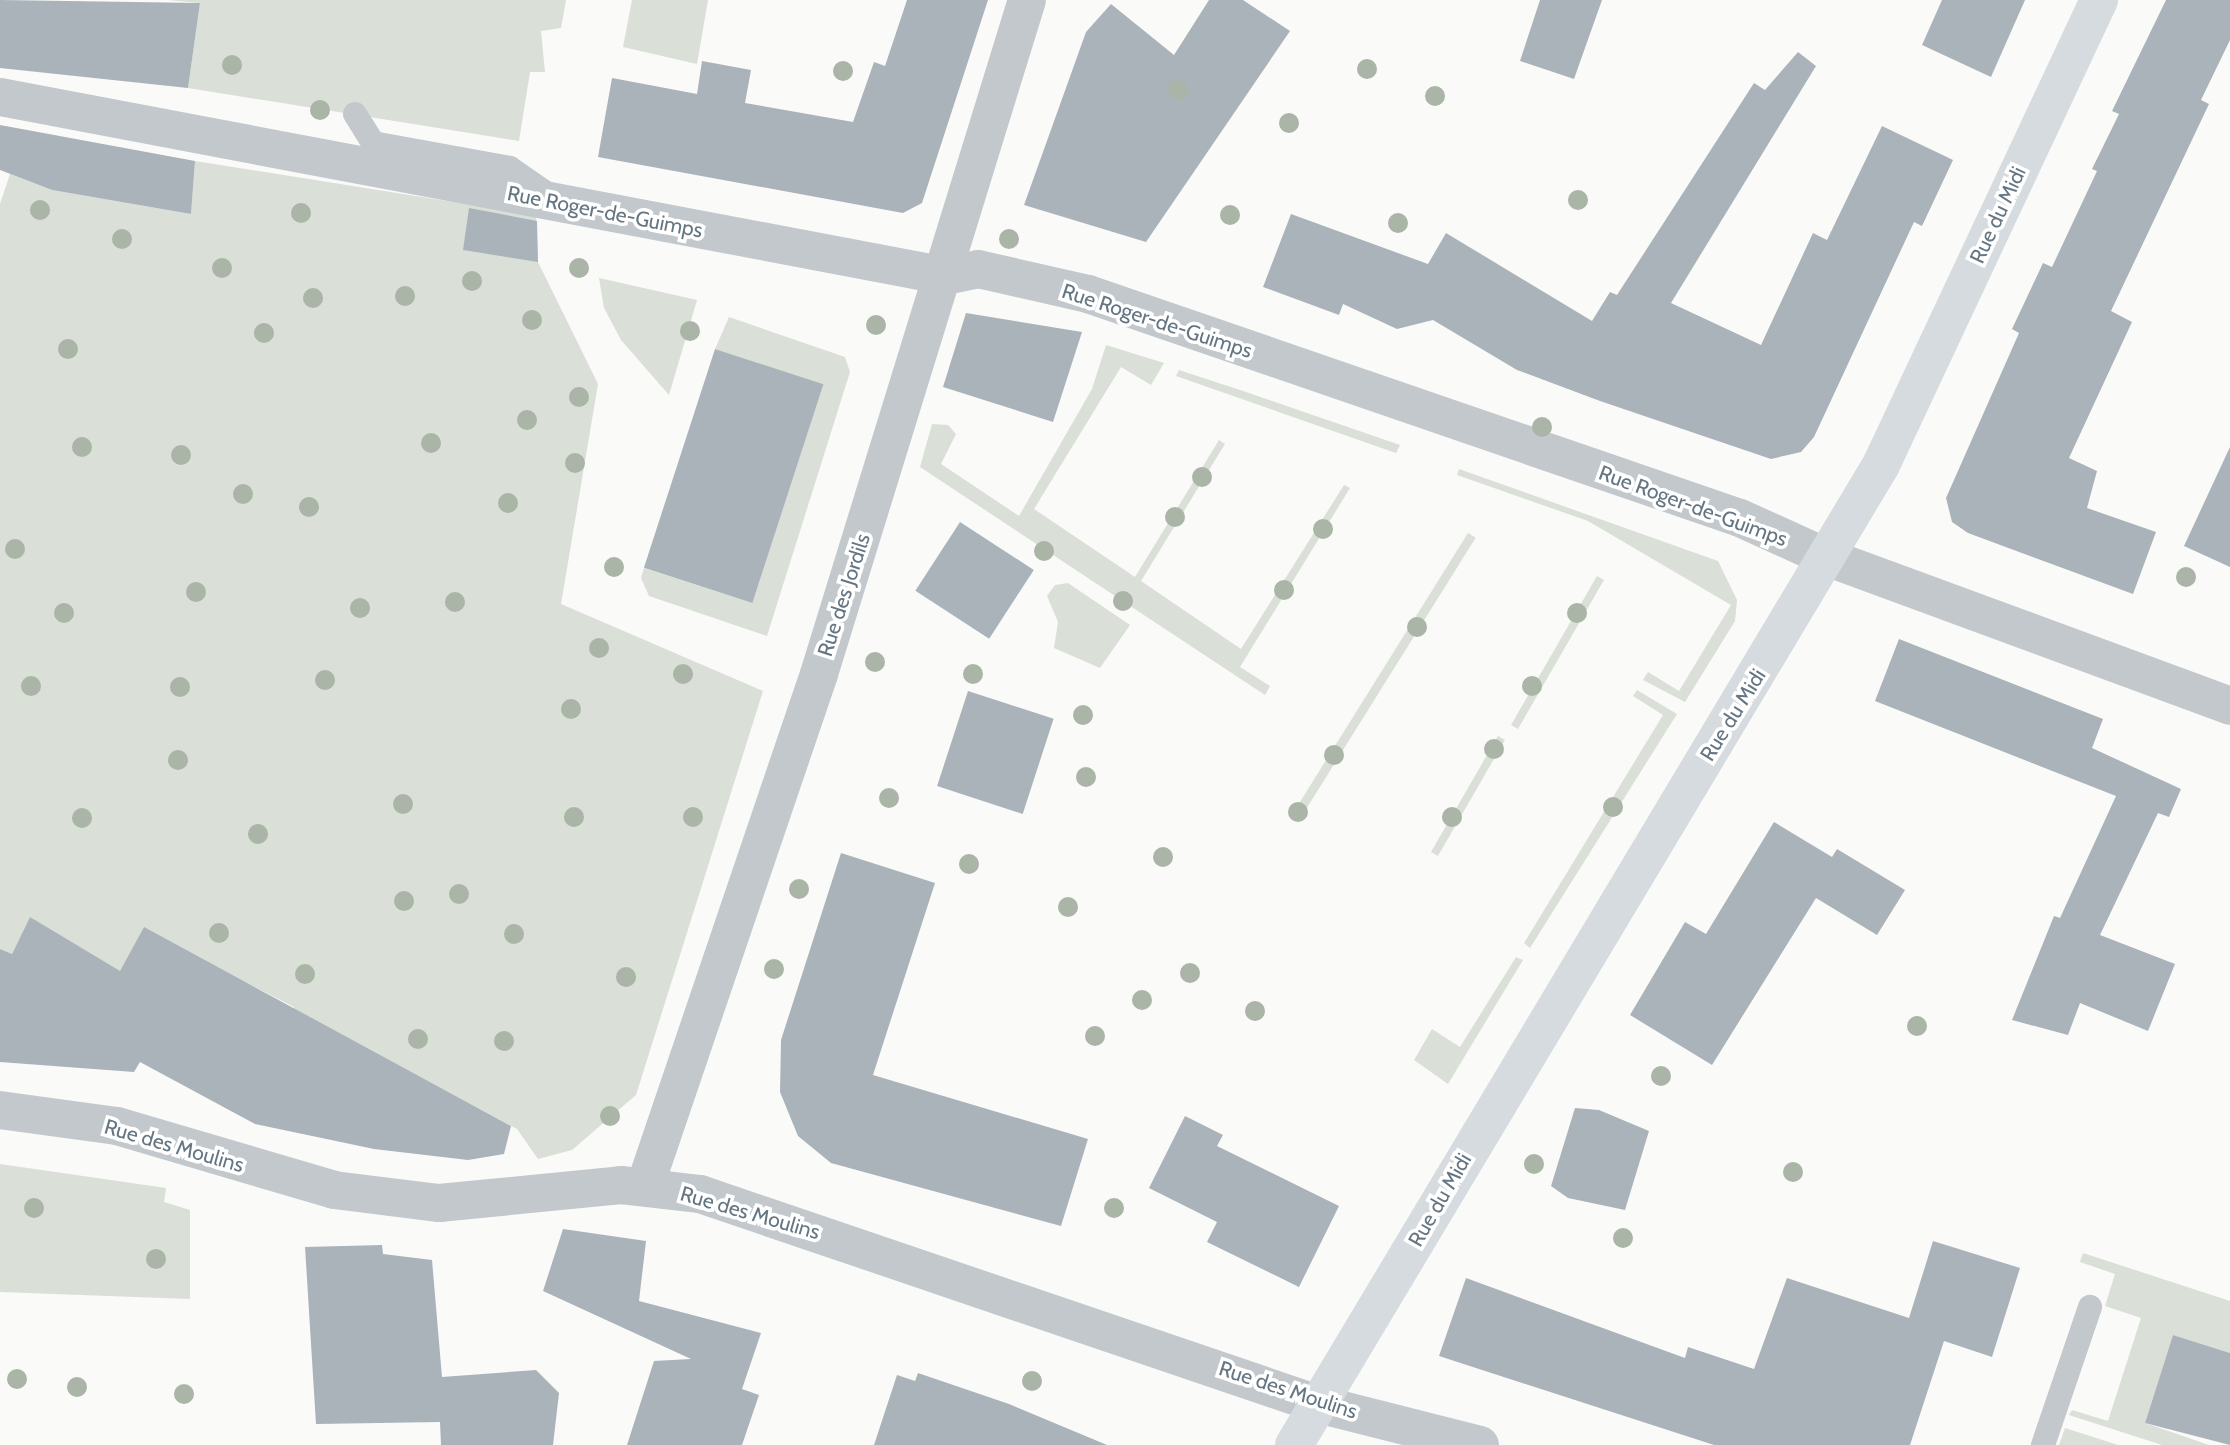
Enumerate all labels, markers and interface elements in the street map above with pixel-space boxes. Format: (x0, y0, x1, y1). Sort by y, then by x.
street label: Rue du Midi (1965, 163, 2031, 267)
street label: Rue Roger-de-Guimps (505, 181, 705, 243)
street label: Rue Roger-de-Guimps (1059, 278, 1255, 364)
street label: Rue Roger-de-Guimps (1595, 460, 1791, 552)
street label: Rue des Jordils (812, 531, 876, 659)
street label: Rue du Midi (1695, 664, 1771, 766)
street label: Rue des Moulins (101, 1114, 247, 1178)
street label: Rue du Midi (1403, 1149, 1477, 1251)
street label: Rue des Moulins (677, 1181, 823, 1245)
street label: Rue des Moulins (1216, 1356, 1360, 1424)

